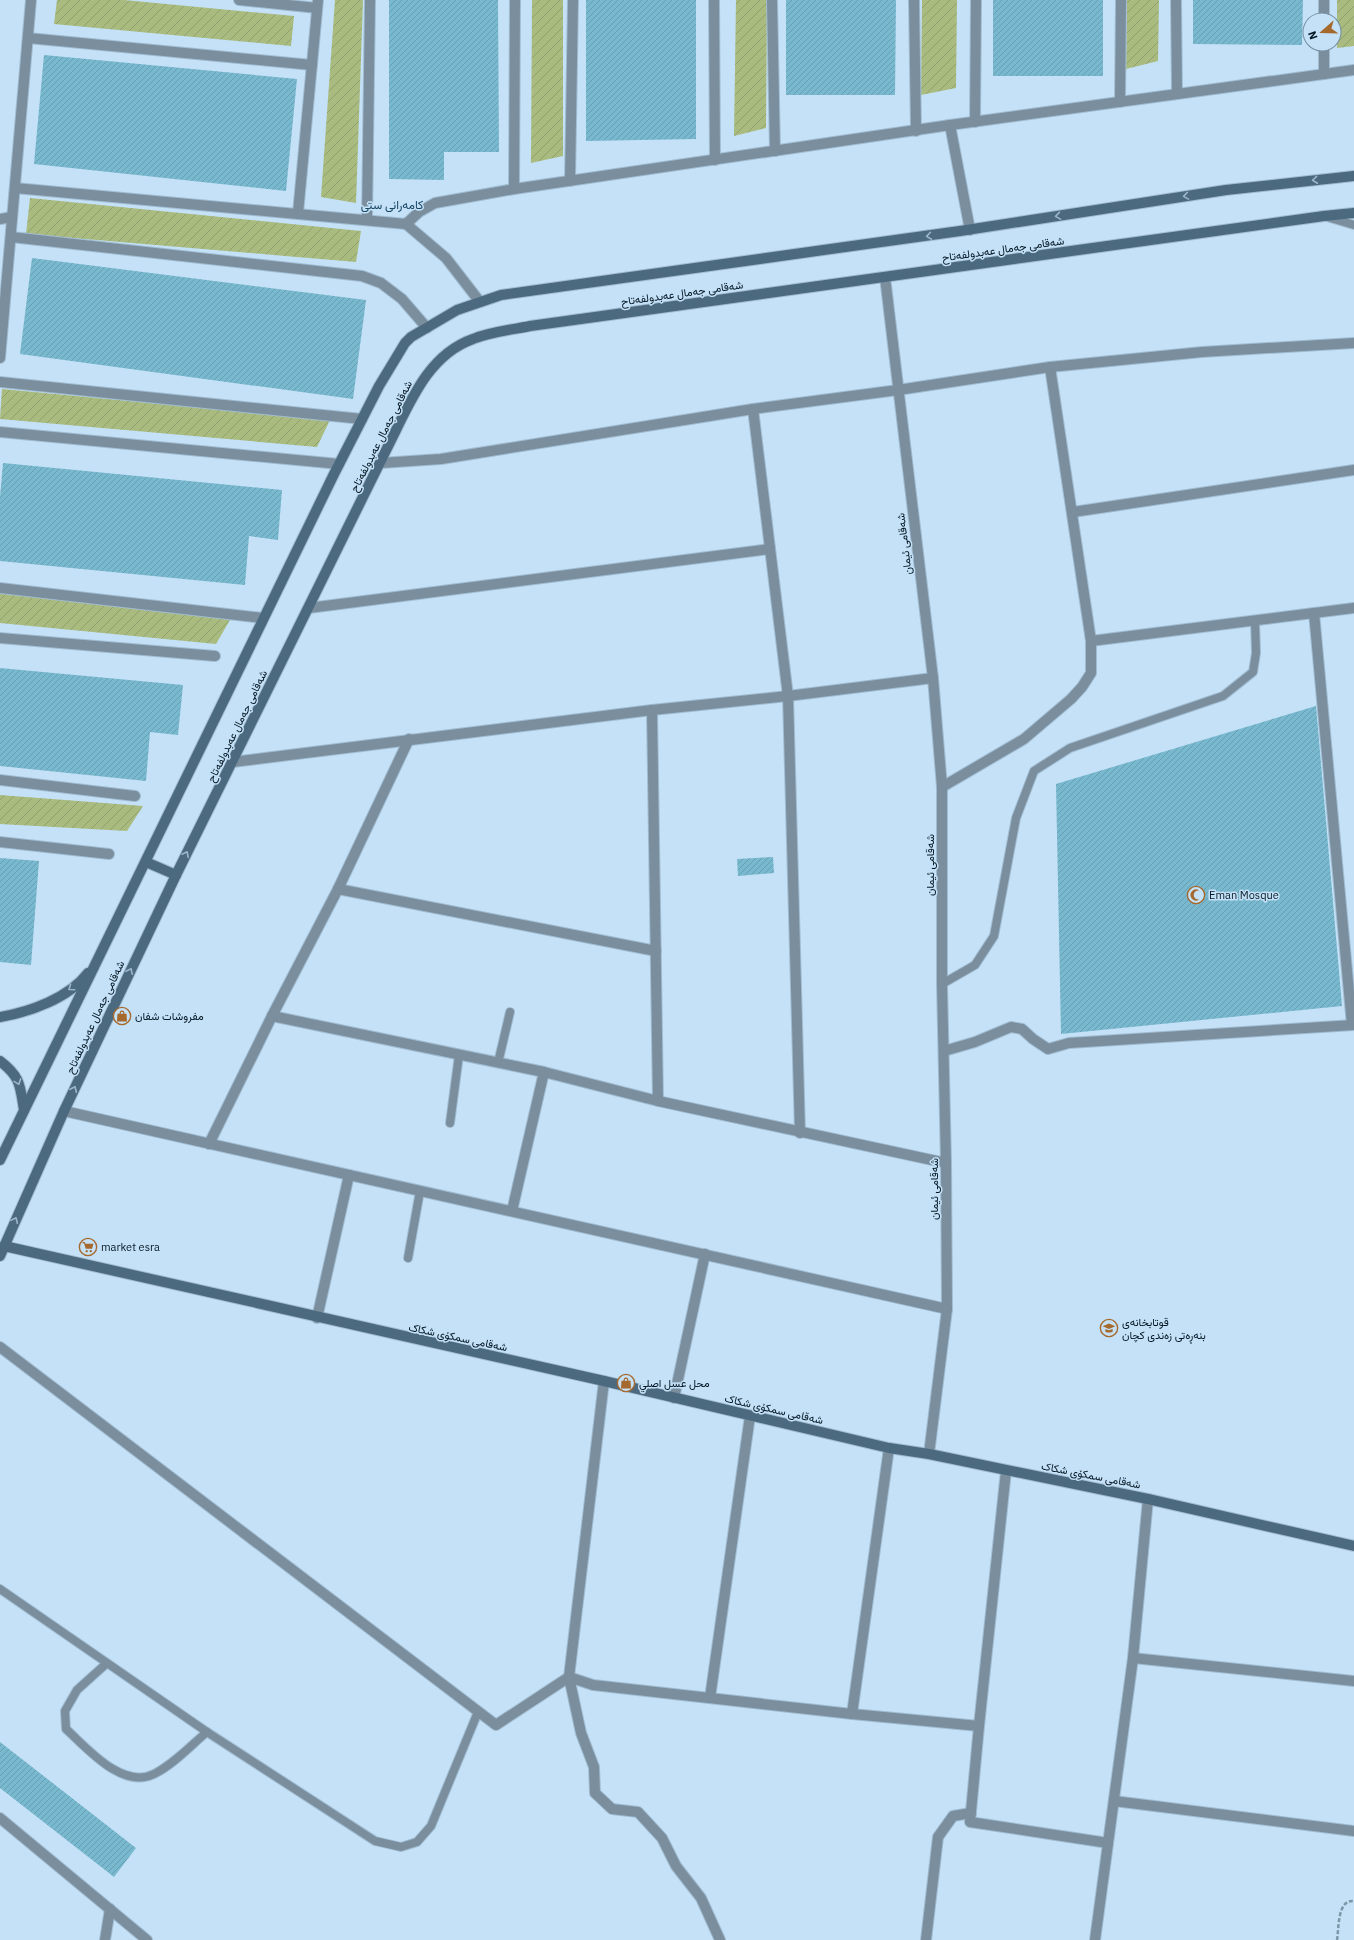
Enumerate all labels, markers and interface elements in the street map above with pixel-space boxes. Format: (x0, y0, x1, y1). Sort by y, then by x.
north arrow (1302, 12, 1342, 52)
text: N (1305, 29, 1321, 42)
one-way arrow (1312, 176, 1318, 185)
one-way arrow (1183, 191, 1189, 200)
district label: كامه‌رانی ستی (361, 197, 423, 213)
one-way arrow (1055, 211, 1061, 220)
one-way arrow (926, 231, 932, 240)
street label: شەقامی جەمال عەبدولفەتاح (941, 233, 1065, 265)
street label: شەقامی جەمال عەبدولفەتاح (620, 277, 744, 309)
street label: شەقامی جەمال عەبدولفەتاح (347, 378, 416, 495)
street label: شەقامی ئیمان (893, 512, 915, 576)
street label: شەقامی جەمال عەبدولفەتاح (204, 667, 271, 785)
street label: شەقامی ئیمان (923, 834, 937, 896)
one-way arrow (182, 851, 189, 858)
mosque icon: Eman Mosque (1186, 885, 1206, 905)
place label: Eman Mosque (1209, 888, 1279, 902)
street label: شەقامی جەمال عەبدولفەتاح (63, 958, 128, 1076)
one-way arrow (125, 968, 133, 975)
one-way arrow (68, 983, 75, 991)
shop icon: مفروشات شفان (112, 1006, 132, 1026)
place label: مفروشات شفان (135, 1009, 204, 1023)
one-way arrow (13, 1079, 22, 1086)
one-way arrow (69, 1085, 77, 1093)
street label: شەقامی ئیمان (927, 1158, 941, 1220)
one-way arrow (11, 1217, 19, 1224)
supermarket icon: market esra (78, 1237, 98, 1257)
place label: market esra (101, 1240, 160, 1254)
place label: قوتابخانەی بنەڕەتی زەندی کچان (1122, 1315, 1206, 1344)
school or university icon: قوتابخانەی بنەڕەتی زەندی کچان (1099, 1318, 1119, 1338)
street label: شەقامی سمکۆی شکاک (407, 1320, 509, 1354)
shop icon: محل عسل اصلي (616, 1373, 636, 1393)
place label: محل عسل اصلي (639, 1376, 710, 1393)
street label: شەقامی سمکۆی شکاک (723, 1391, 825, 1427)
street label: شەقامی سمکۆی شکاک (1040, 1459, 1142, 1492)

